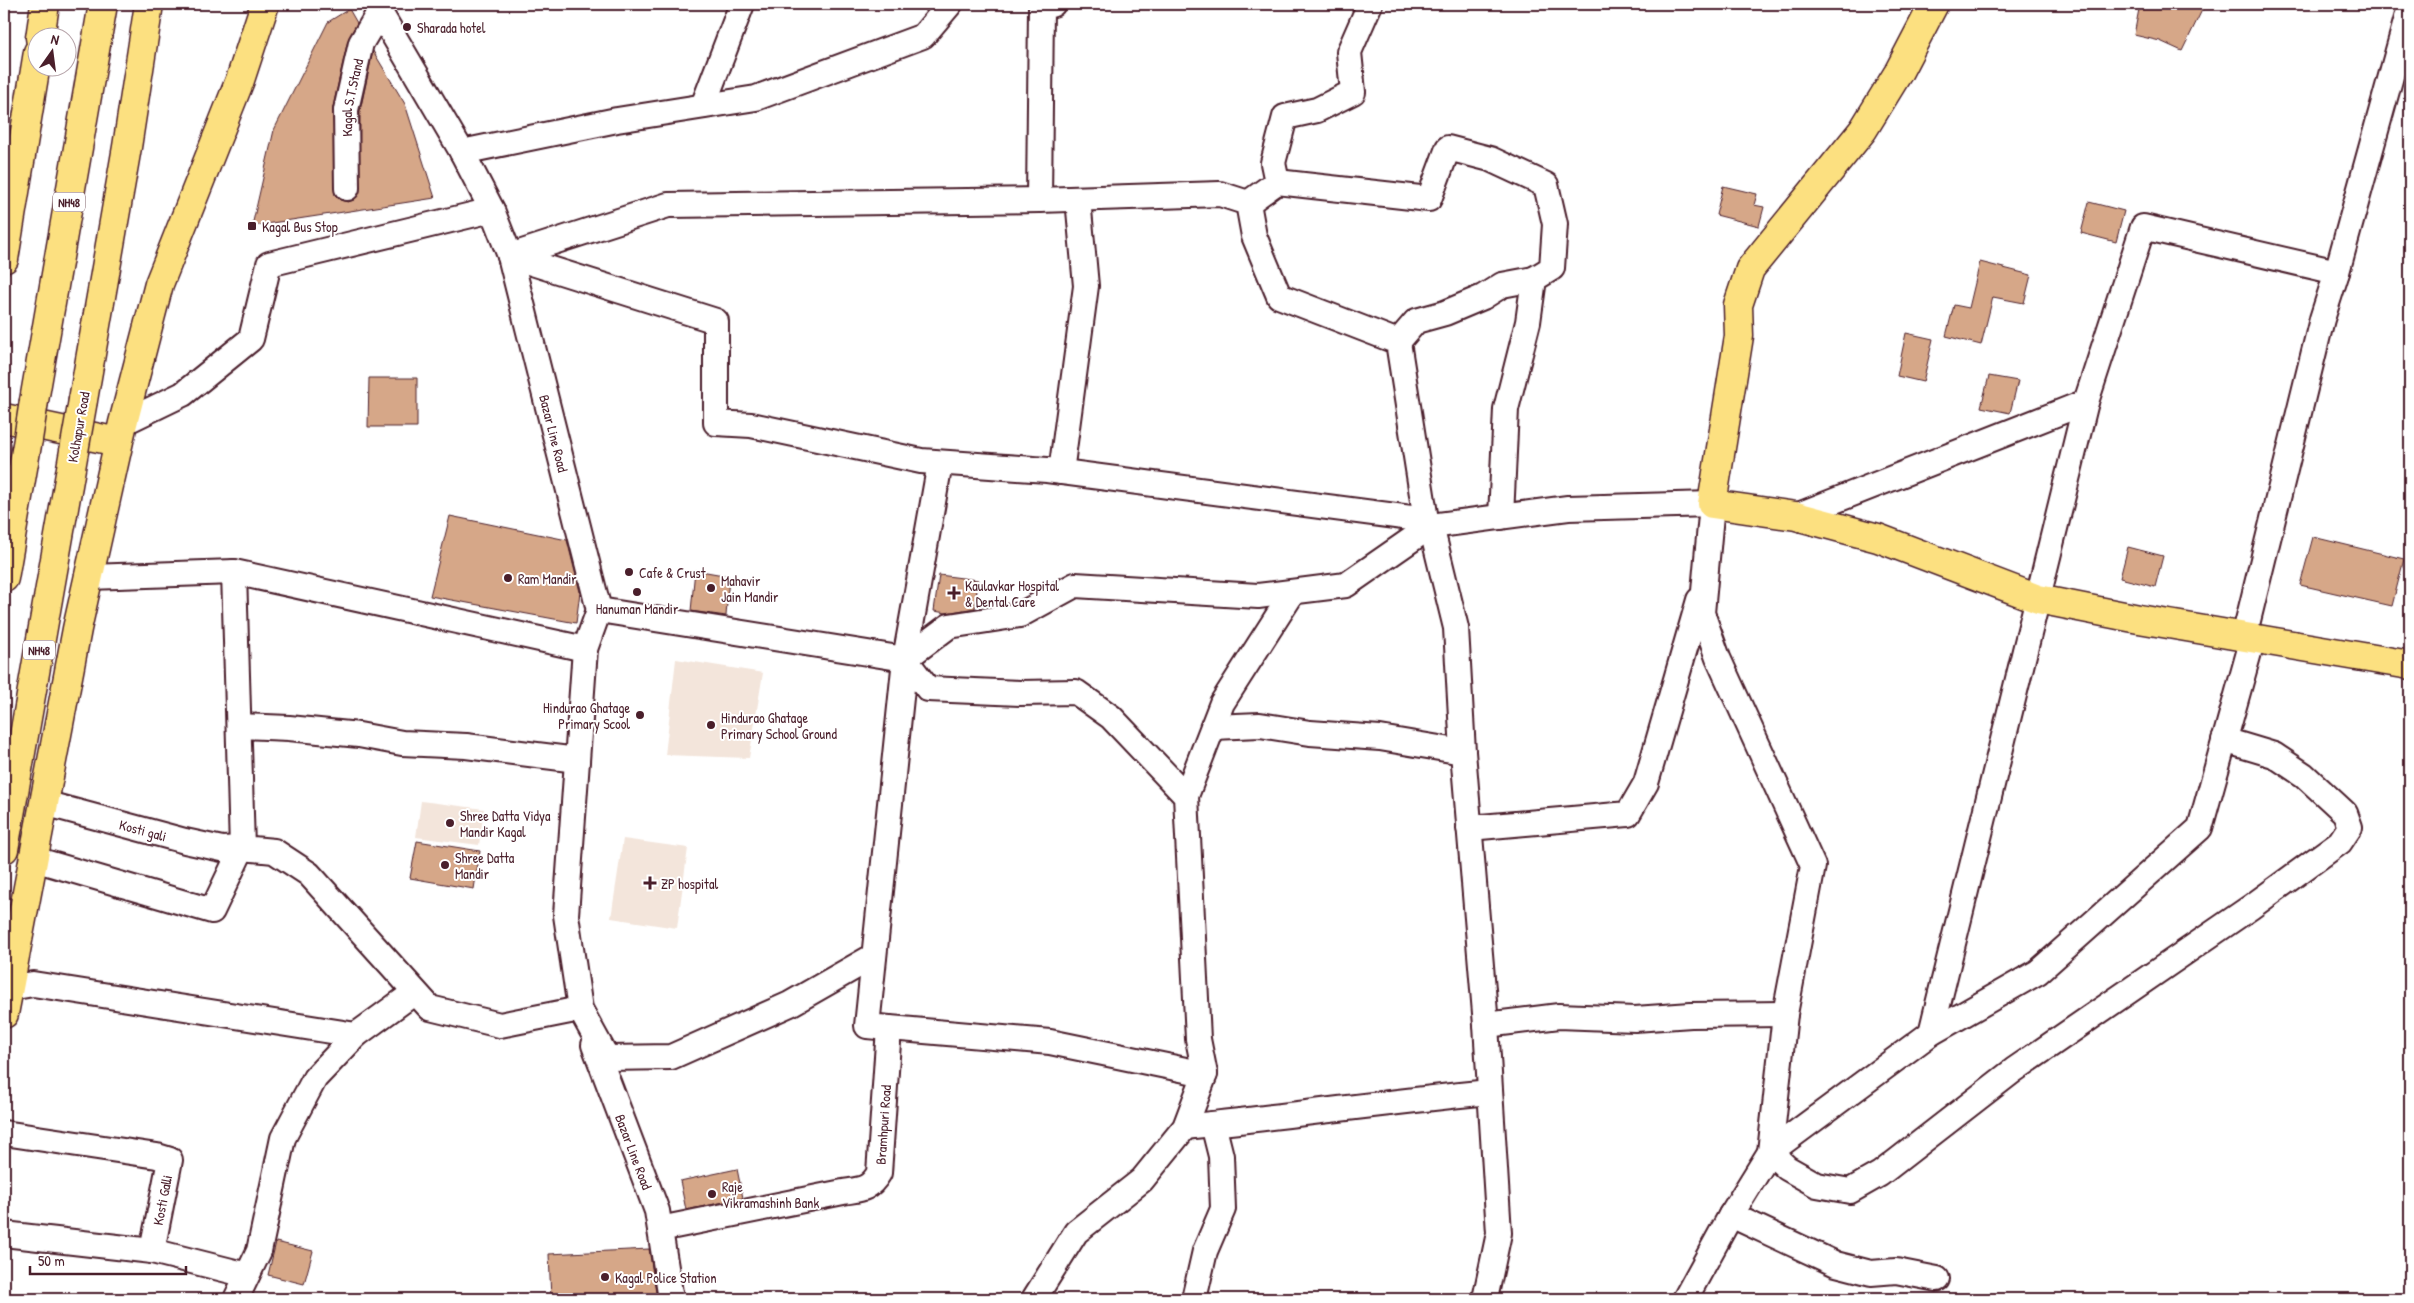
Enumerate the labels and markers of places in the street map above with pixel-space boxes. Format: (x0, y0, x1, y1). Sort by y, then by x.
place label: Sharada hotel (417, 18, 486, 37)
marker: Sharada hotel (401, 21, 413, 33)
place label: Kagal Bus Stop (262, 217, 338, 237)
marker: Kagal Bus Stop (246, 220, 258, 232)
place label: Cafe & Crust (639, 563, 706, 582)
marker: Cafe & Crust (623, 566, 635, 578)
place label: Ram Mandir (518, 569, 577, 588)
place label: Mahavir Jain Mandir (721, 571, 779, 606)
marker: Ram Mandir (502, 572, 514, 584)
place label: Kaulavkar Hospital & Dental Care (965, 576, 1059, 611)
marker: Mahavir Jain Mandir (705, 582, 717, 594)
marker: Hanuman Mandir (631, 586, 643, 598)
marker: Kaulavkar Hospital & Dental Care (947, 586, 961, 600)
place label: Hanuman Mandir (596, 599, 679, 618)
place label: Hindurao Ghatage Primary Scool (543, 698, 630, 734)
place label: Hindurao Ghatage Primary School Ground (721, 708, 837, 744)
marker: Hindurao Ghatage Primary Scool (634, 709, 646, 721)
marker: Hindurao Ghatage Primary School Ground (705, 719, 717, 731)
place label: Shree Datta Vidya Mandir Kagal (460, 806, 551, 842)
marker: Shree Datta Vidya Mandir Kagal (444, 817, 456, 829)
place label: Shree Datta Mandir (455, 848, 515, 883)
marker: Shree Datta Mandir (439, 859, 451, 871)
place label: ZP hospital (661, 874, 718, 894)
marker: ZP hospital (643, 876, 657, 890)
place label: Raje Vikramashinh Bank (722, 1177, 819, 1212)
marker: Raje Vikramashinh Bank (706, 1188, 718, 1200)
place label: Kagal Police Station (615, 1268, 717, 1288)
marker: Kagal Police Station (599, 1271, 611, 1283)

